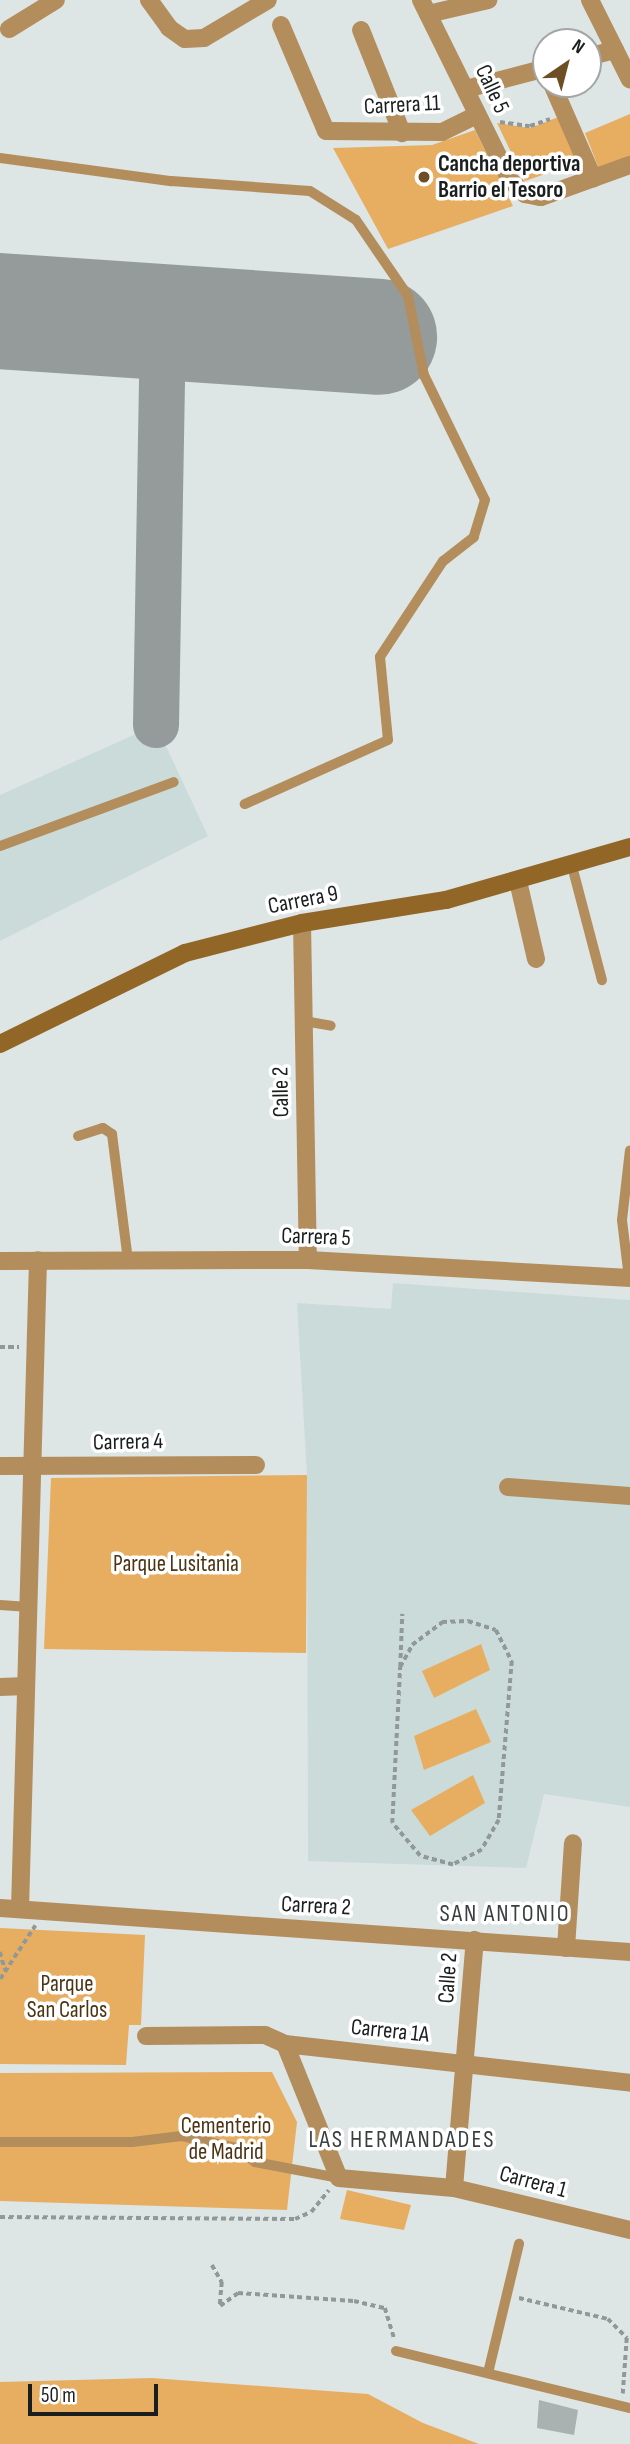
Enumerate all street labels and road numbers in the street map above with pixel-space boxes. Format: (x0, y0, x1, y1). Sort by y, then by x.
street label: Calle 5 (469, 60, 515, 118)
street label: Carrera 11 (363, 89, 441, 121)
street label: Carrera 9 (266, 880, 340, 920)
street label: Calle 2 (267, 1066, 295, 1118)
street label: Carrera 5 (281, 1222, 351, 1252)
street label: Carrera 4 (93, 1428, 163, 1456)
street label: Carrera 2 (280, 1890, 352, 1922)
street label: Calle 2 (432, 1952, 464, 2004)
street label: Carrera 1A (349, 2013, 431, 2049)
street label: Carrera 1 (496, 2160, 570, 2204)

